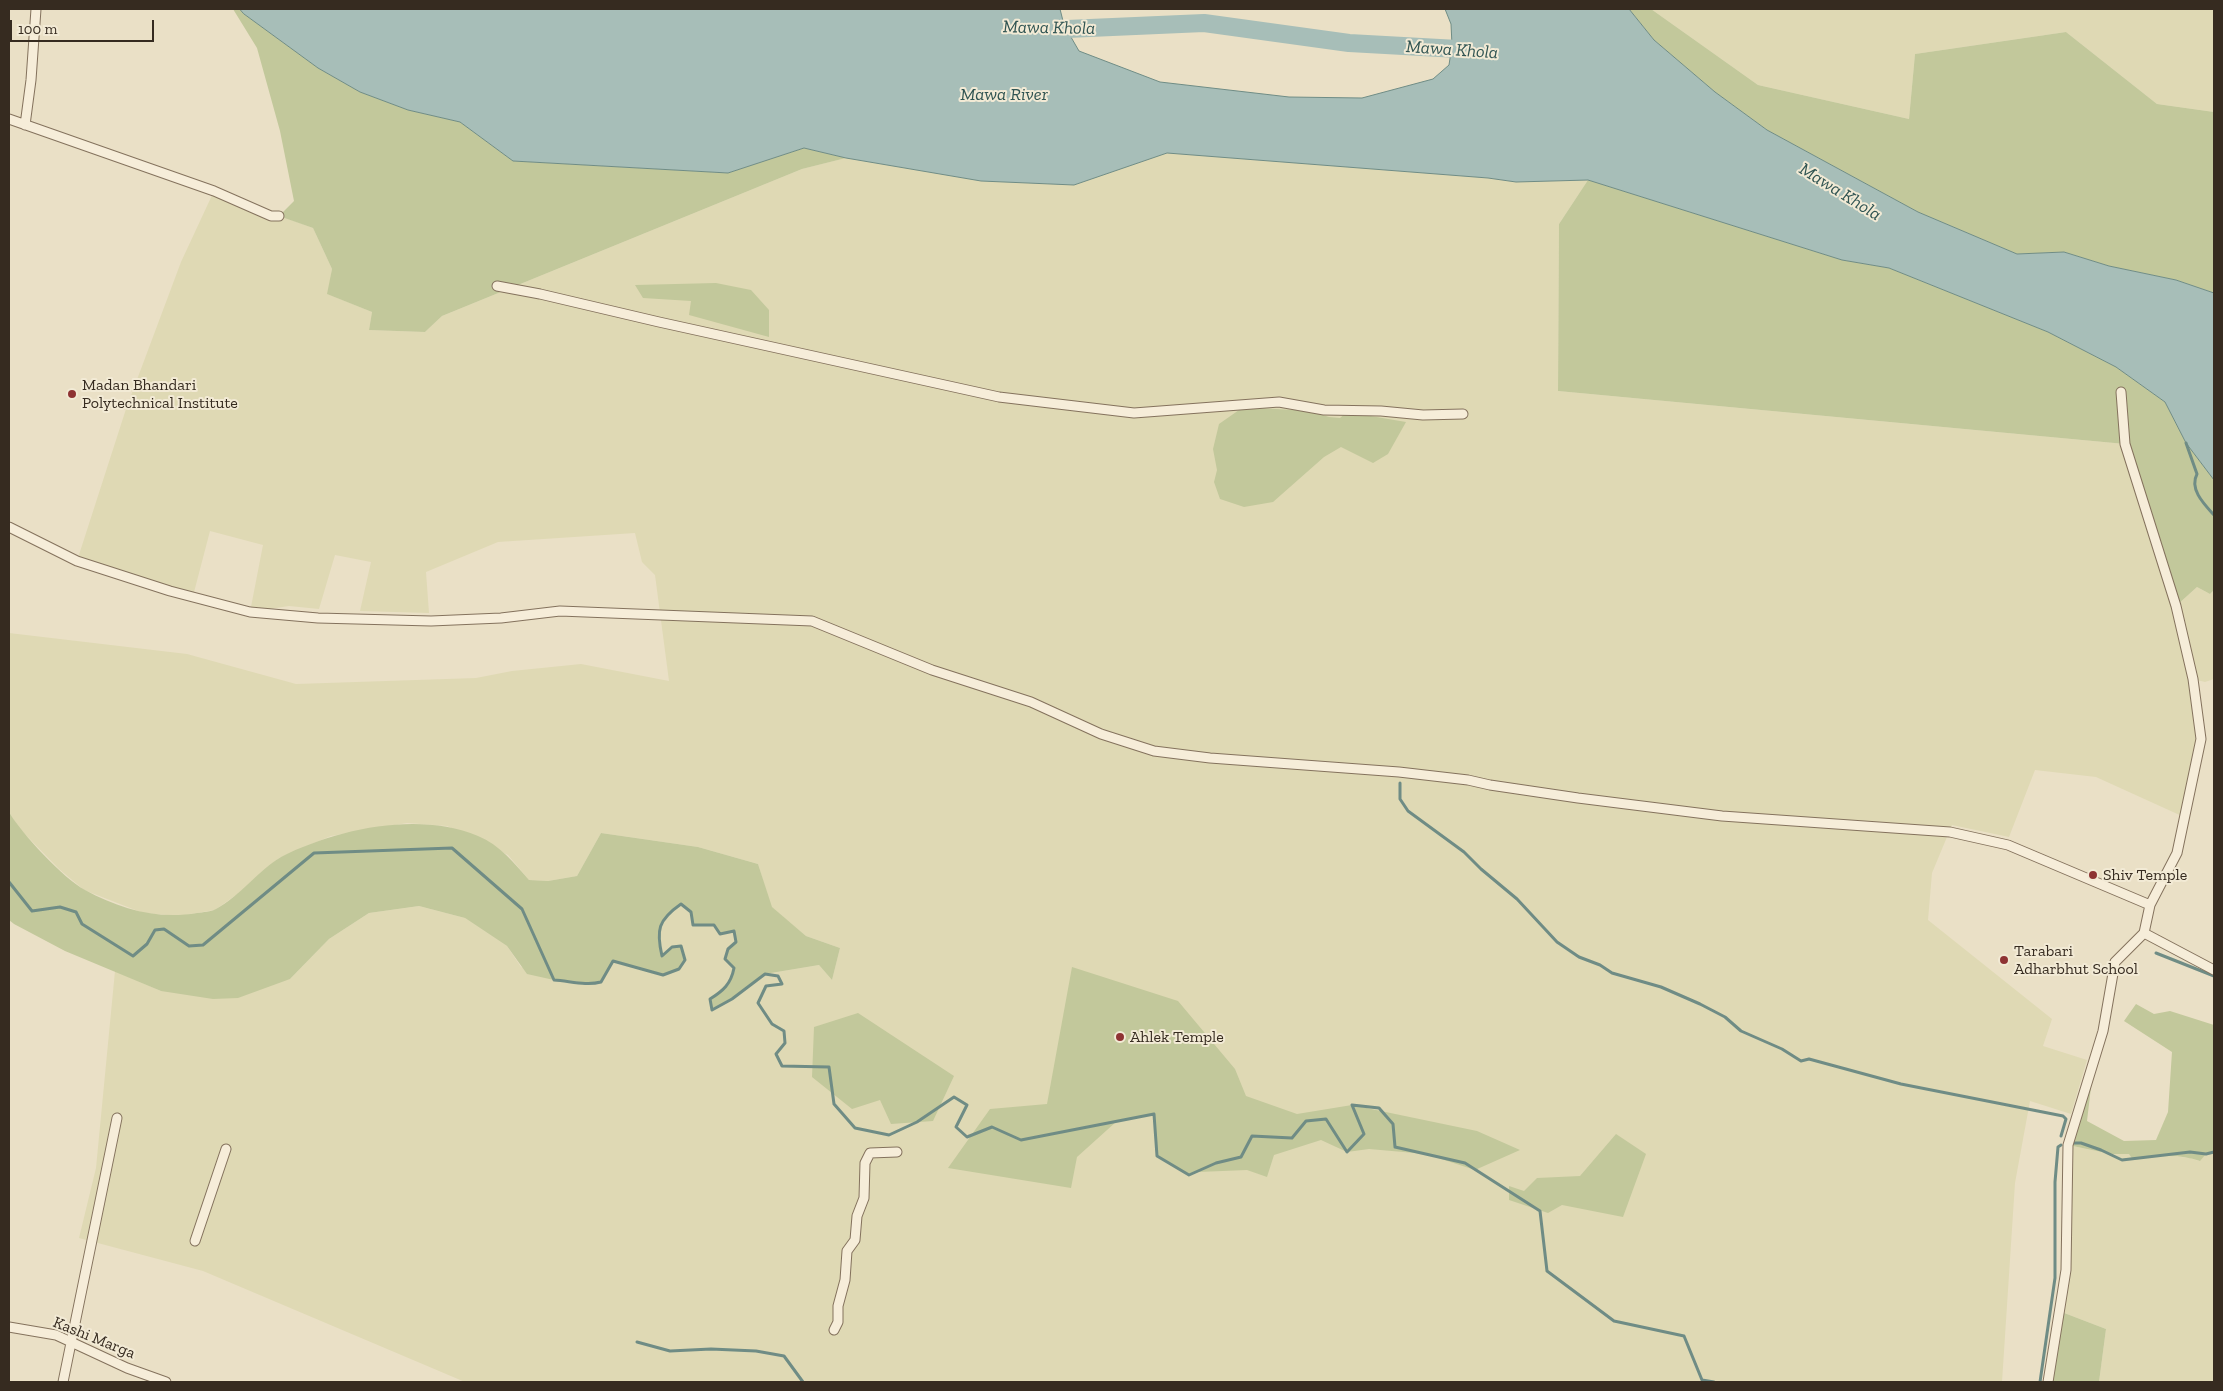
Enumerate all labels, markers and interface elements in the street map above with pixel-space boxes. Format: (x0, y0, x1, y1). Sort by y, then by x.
scale bar (12, 10, 156, 42)
water label: Mawa Khola (1003, 16, 1095, 40)
text: 100 m (18, 20, 57, 38)
water label: Mawa Khola (1405, 36, 1499, 64)
water label: Mawa River (960, 84, 1048, 106)
water label: Mawa Khola (1795, 158, 1885, 226)
place label: Madan Bhandari Polytechnical Institute (82, 375, 238, 413)
marker: Madan Bhandari Polytechnical Institute (66, 388, 78, 400)
place label: Shiv Temple (2103, 865, 2187, 885)
marker: Shiv Temple (2087, 869, 2099, 881)
place label: Tarabari Adharbhut School (2014, 941, 2138, 979)
marker: Tarabari Adharbhut School (1998, 954, 2010, 966)
place label: Ahlek Temple (1130, 1027, 1224, 1047)
marker: Ahlek Temple (1114, 1031, 1126, 1043)
street label: Kashi Marga (50, 1313, 138, 1363)

